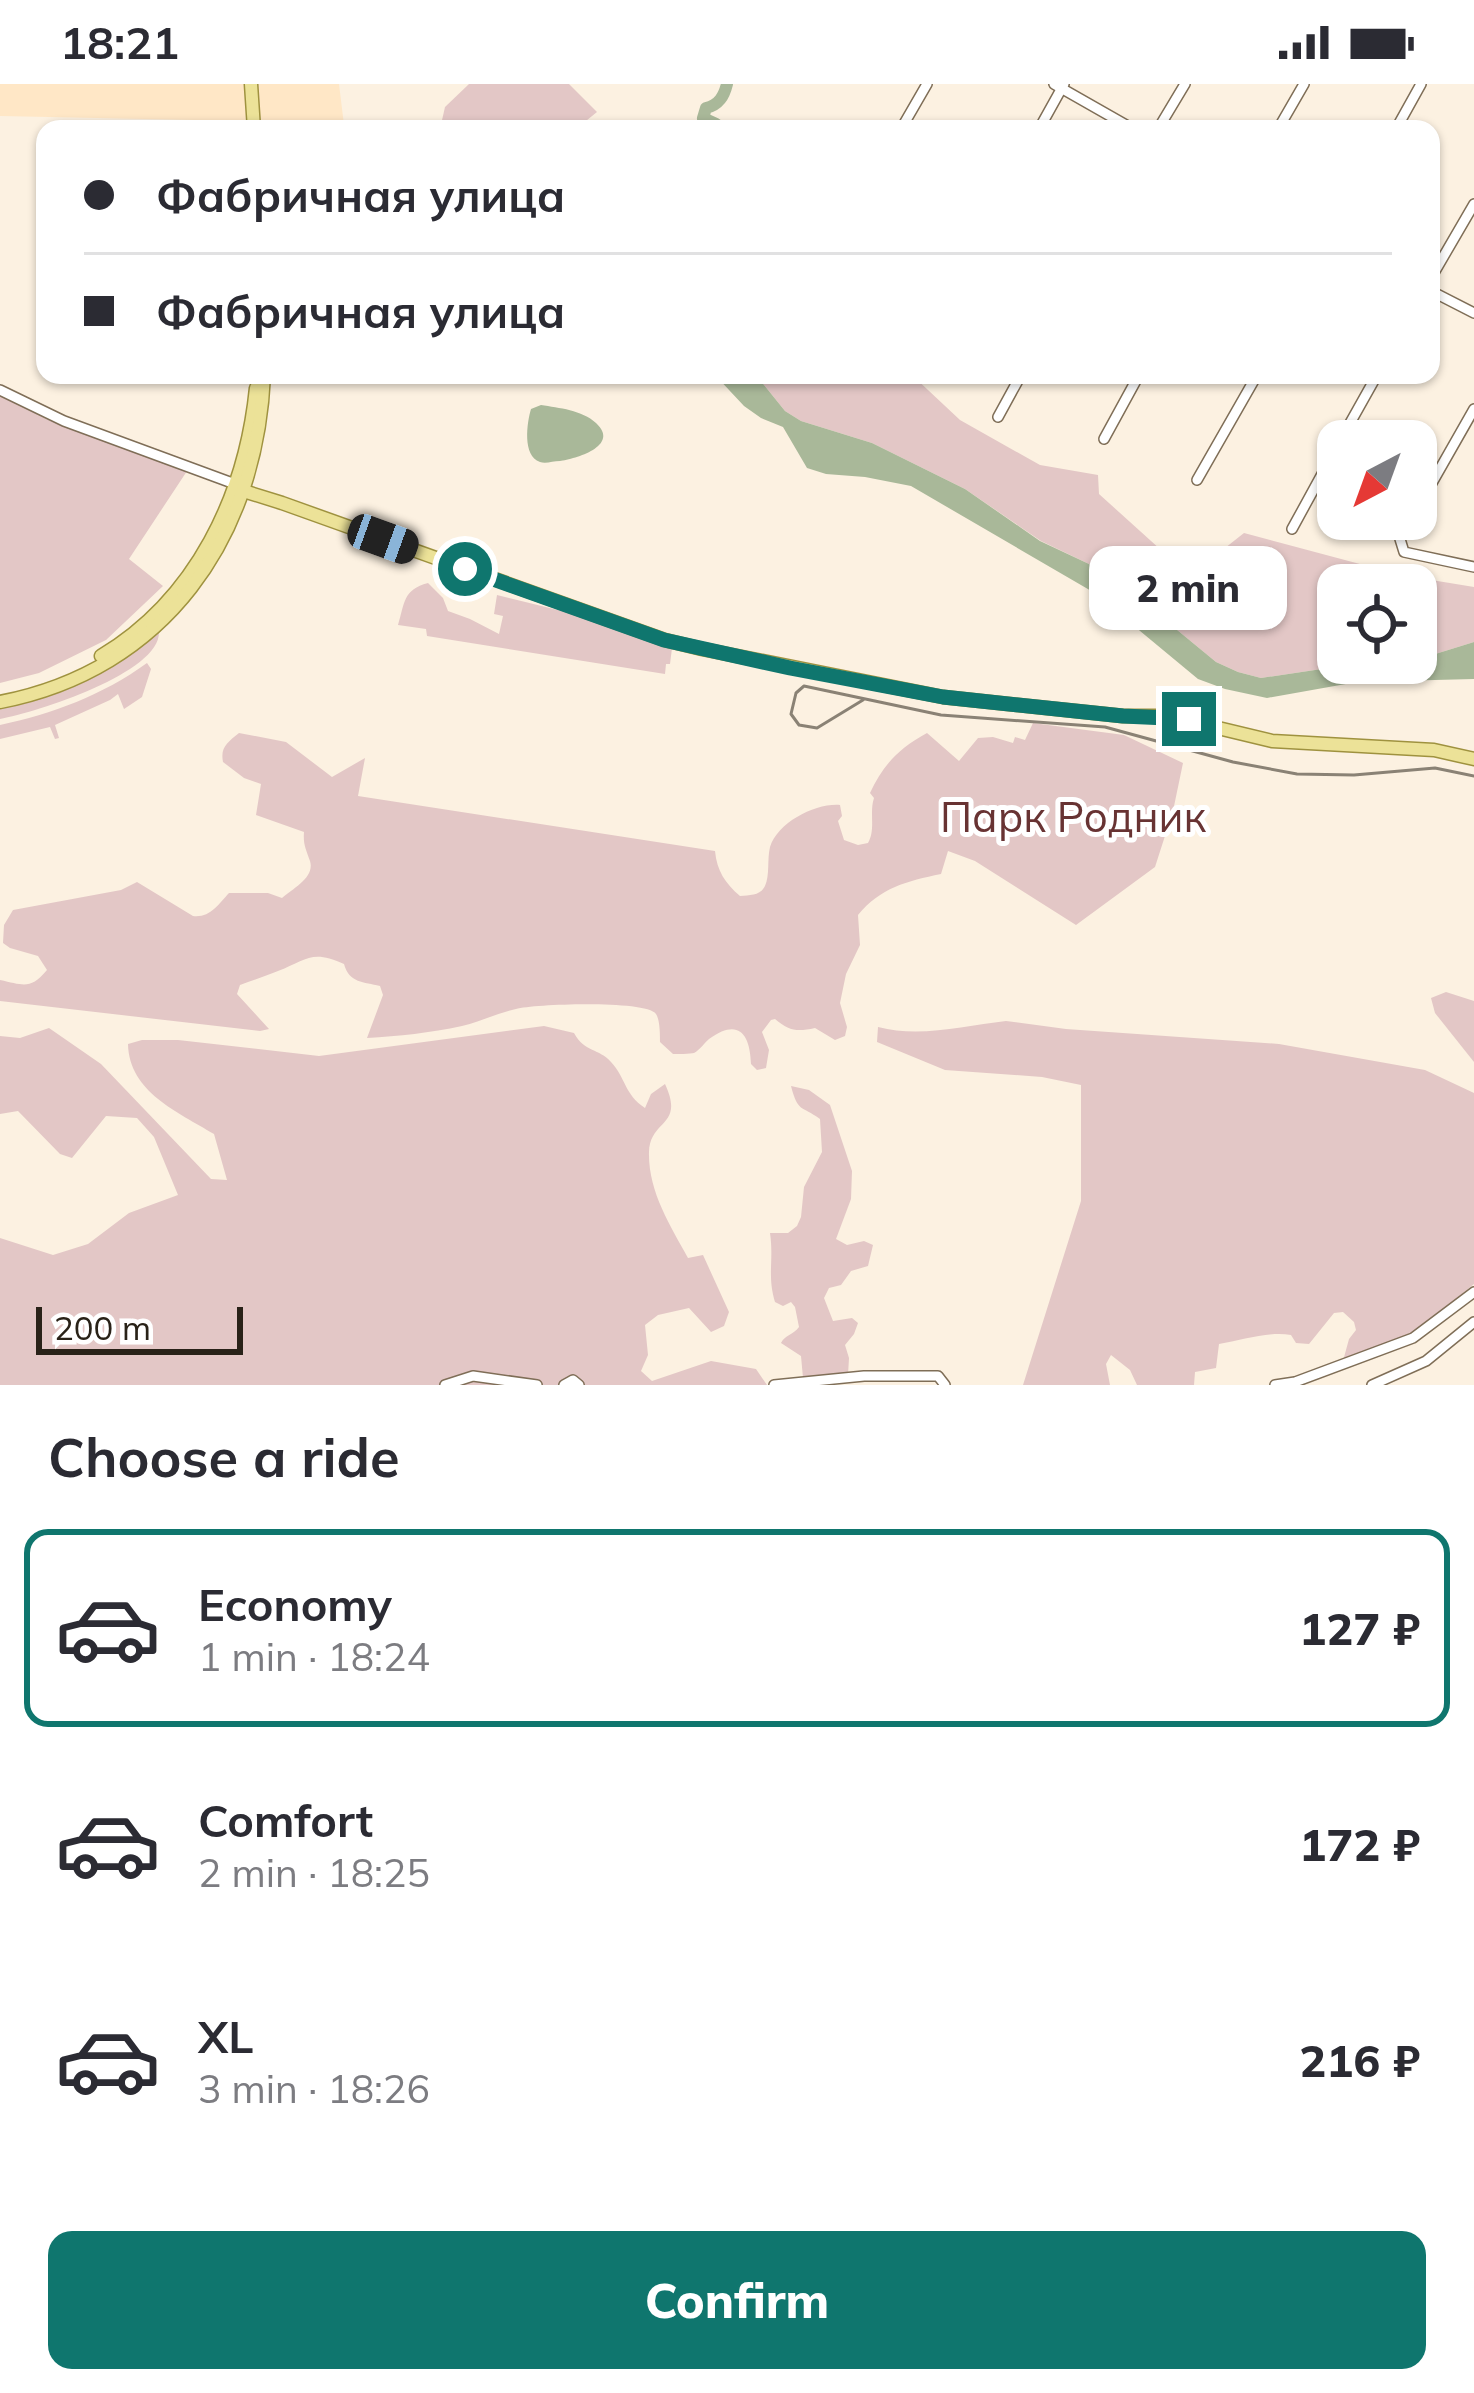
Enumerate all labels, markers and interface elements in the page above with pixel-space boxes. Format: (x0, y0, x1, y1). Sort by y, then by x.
text: 18:21 (60, 14, 179, 70)
text: Фабричная улица (156, 167, 565, 223)
text: Фабричная улица (156, 283, 565, 339)
north arrow (1317, 420, 1437, 540)
map controls (1317, 420, 1437, 684)
car (343, 510, 423, 568)
route start (438, 542, 492, 596)
callout: 2 min (1090, 545, 1288, 629)
text: 2 min (1136, 563, 1240, 612)
button: locate (1317, 564, 1437, 684)
route end (1162, 692, 1216, 746)
park label: Парк Родник (940, 790, 1207, 843)
scale bar (36, 1301, 243, 1354)
text: 200 m (54, 1307, 151, 1348)
text: Choose a ride (48, 1423, 400, 1491)
icon: car (54, 1574, 162, 1682)
text: Economy (198, 1576, 392, 1632)
text: 127 ₽ (1299, 1600, 1420, 1656)
text: 1 min · 18:24 (198, 1632, 430, 1681)
icon: car (54, 1790, 162, 1898)
text: Comfort (198, 1792, 373, 1848)
text: 172 ₽ (1299, 1816, 1420, 1872)
text: 2 min · 18:25 (198, 1848, 430, 1897)
icon: car (54, 2006, 162, 2114)
text: XL (198, 2008, 253, 2064)
text: 216 ₽ (1299, 2032, 1420, 2088)
text: 3 min · 18:26 (198, 2064, 430, 2113)
button: Confirm (48, 2231, 1426, 2369)

